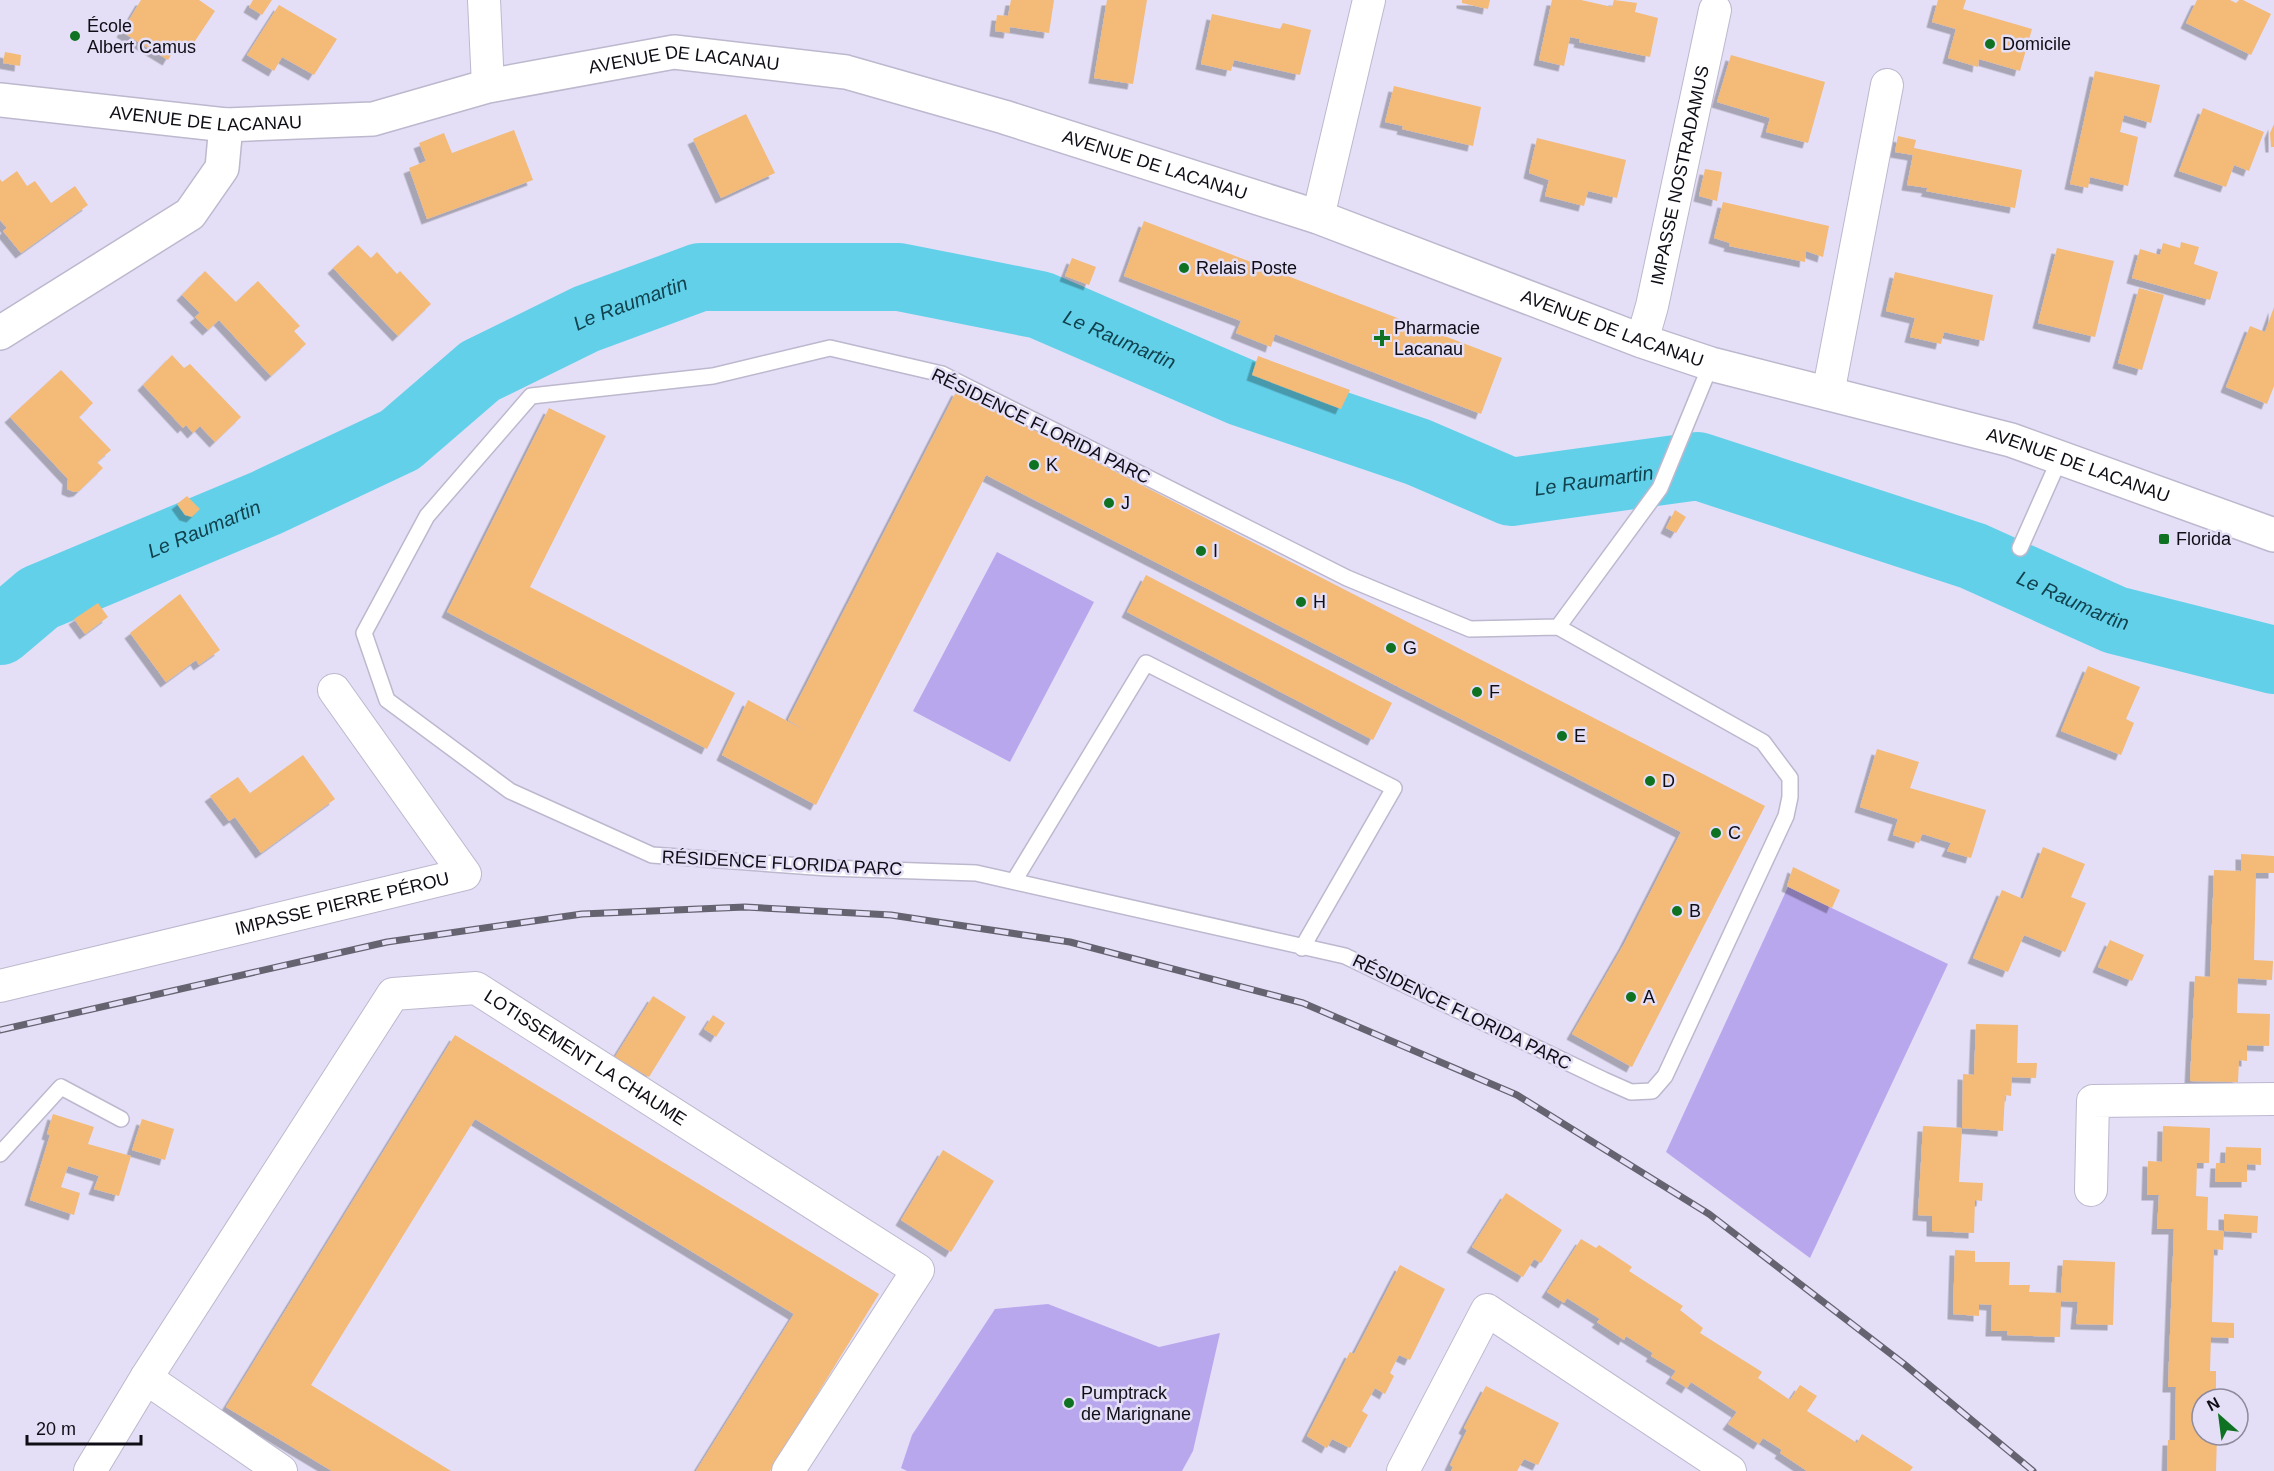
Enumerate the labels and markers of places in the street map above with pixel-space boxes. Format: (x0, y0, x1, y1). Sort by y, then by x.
place label: École Albert Camus (87, 16, 196, 57)
marker: École Albert Camus (68, 29, 82, 43)
place label: Domicile (2002, 34, 2071, 54)
marker: Domicile (1983, 37, 1997, 51)
place label: Relais Poste (1196, 258, 1297, 278)
marker: Relais Poste (1177, 261, 1191, 275)
place label: Pharmacie Lacanau (1394, 318, 1480, 359)
marker: Pharmacie Lacanau (1375, 331, 1389, 345)
place label: K (1046, 455, 1058, 475)
marker: K (1027, 458, 1041, 472)
place label: J (1121, 493, 1130, 513)
marker: J (1102, 496, 1116, 510)
place label: Florida (2176, 529, 2232, 549)
marker: Florida (2157, 532, 2171, 546)
place label: I (1213, 541, 1218, 561)
marker: I (1194, 544, 1208, 558)
place label: H (1313, 592, 1326, 612)
marker: H (1294, 595, 1308, 609)
place label: G (1403, 638, 1417, 658)
marker: G (1384, 641, 1398, 655)
place label: F (1489, 682, 1500, 702)
marker: F (1470, 685, 1484, 699)
place label: E (1574, 726, 1586, 746)
marker: E (1555, 729, 1569, 743)
place label: D (1662, 771, 1675, 791)
marker: D (1643, 774, 1657, 788)
place label: C (1728, 823, 1741, 843)
marker: C (1709, 826, 1723, 840)
place label: B (1689, 901, 1701, 921)
marker: B (1670, 904, 1684, 918)
place label: A (1643, 987, 1655, 1007)
marker: A (1624, 990, 1638, 1004)
place label: Pumptrack de Marignane (1081, 1383, 1191, 1424)
marker: Pumptrack de Marignane (1062, 1396, 1076, 1410)

